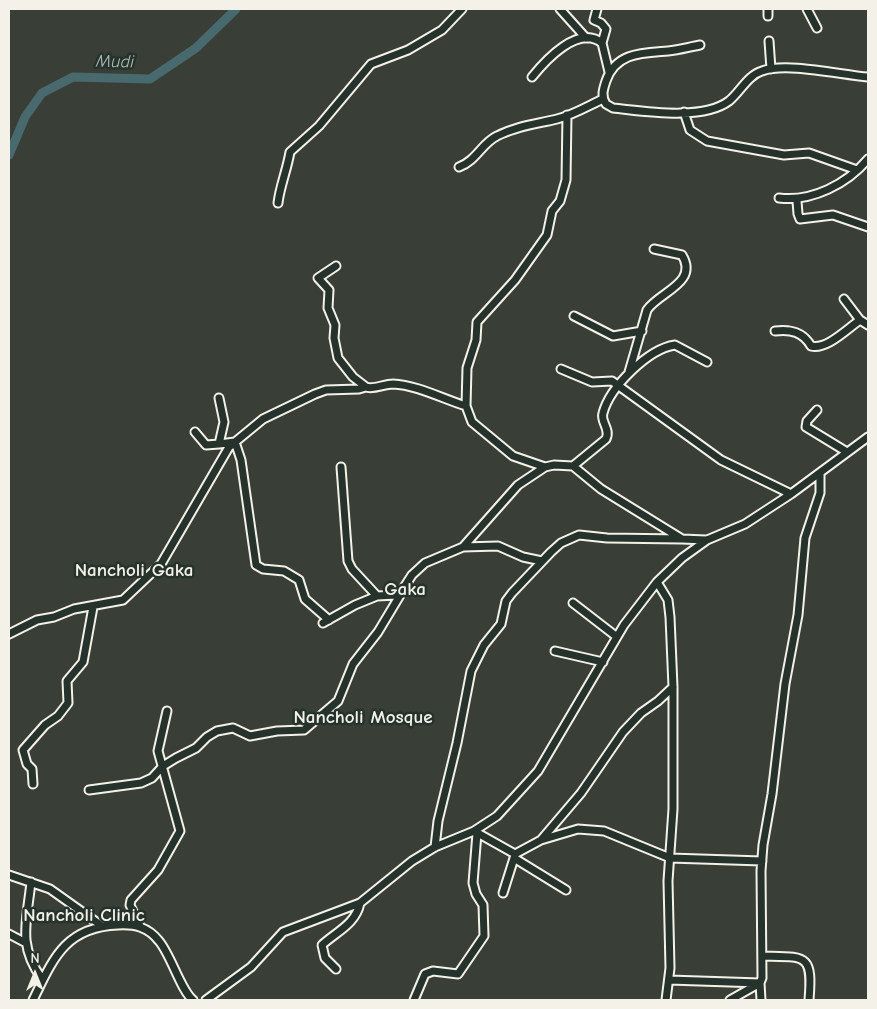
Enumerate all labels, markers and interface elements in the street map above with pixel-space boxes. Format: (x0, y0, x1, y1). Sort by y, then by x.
water label: Mudi (96, 51, 134, 73)
district label: Nancholi Gaka (75, 560, 193, 582)
district label: Gaka (384, 579, 426, 601)
district label: Nancholi Mosque (293, 707, 433, 729)
district label: Nancholi Clinic (23, 905, 145, 927)
north arrow (10, 949, 60, 999)
text: N (30, 950, 40, 967)

